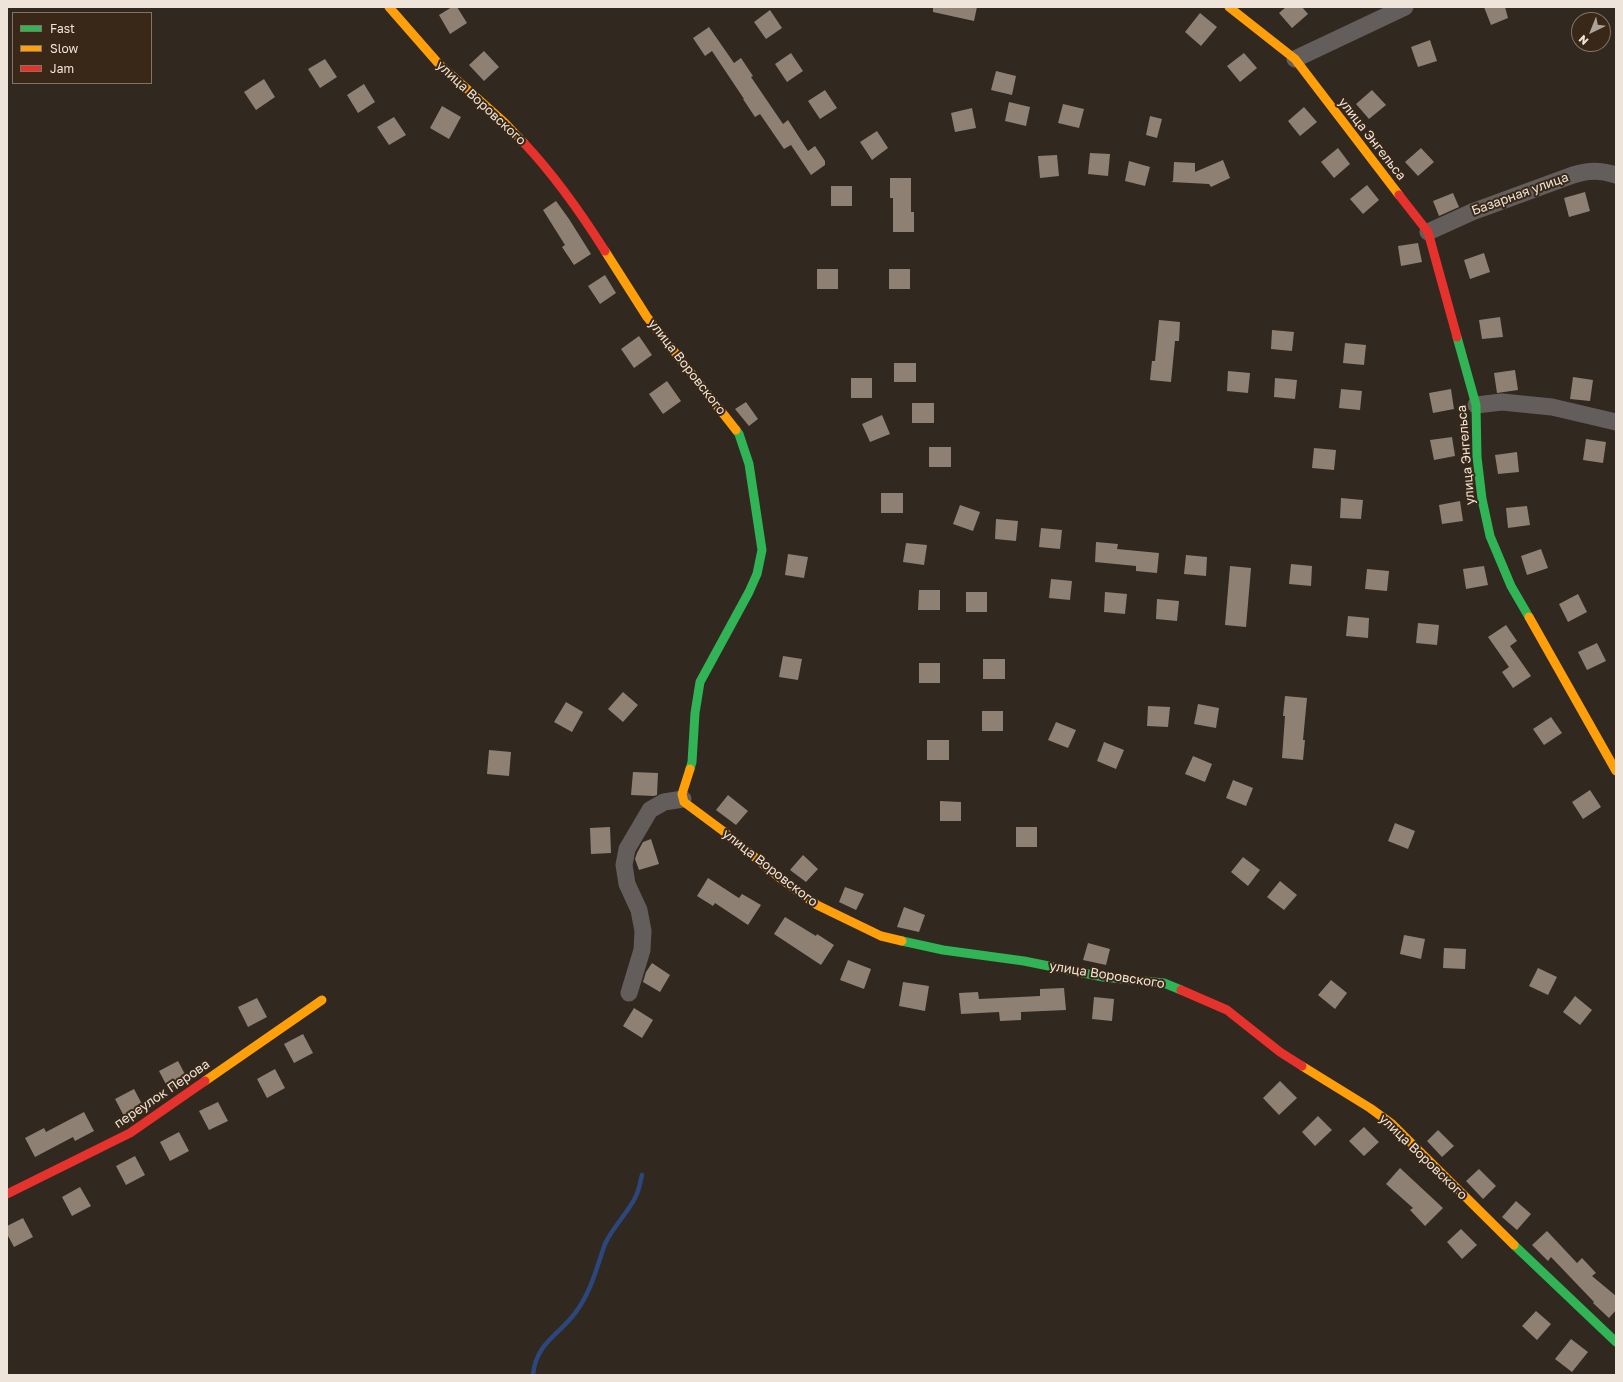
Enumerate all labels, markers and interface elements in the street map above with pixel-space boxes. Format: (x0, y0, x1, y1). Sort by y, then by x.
legend (12, 12, 152, 84)
north arrow (1571, 12, 1611, 52)
text: Fast (50, 21, 75, 36)
text: N (1576, 33, 1591, 48)
text: Slow (50, 41, 78, 56)
street label: улица Воровского (433, 57, 529, 149)
text: Jam (50, 61, 74, 76)
street label: улица Энгельса (1335, 95, 1409, 183)
street label: Базарная улица (1469, 169, 1571, 219)
street label: улица Воровского (645, 316, 729, 418)
street label: улица Энгельса (1454, 404, 1478, 506)
street label: улица Воровского (719, 826, 821, 910)
street label: улица Воровского (1048, 958, 1166, 992)
street label: переулок Перова (111, 1056, 213, 1132)
street label: улица Воровского (1376, 1111, 1470, 1203)

